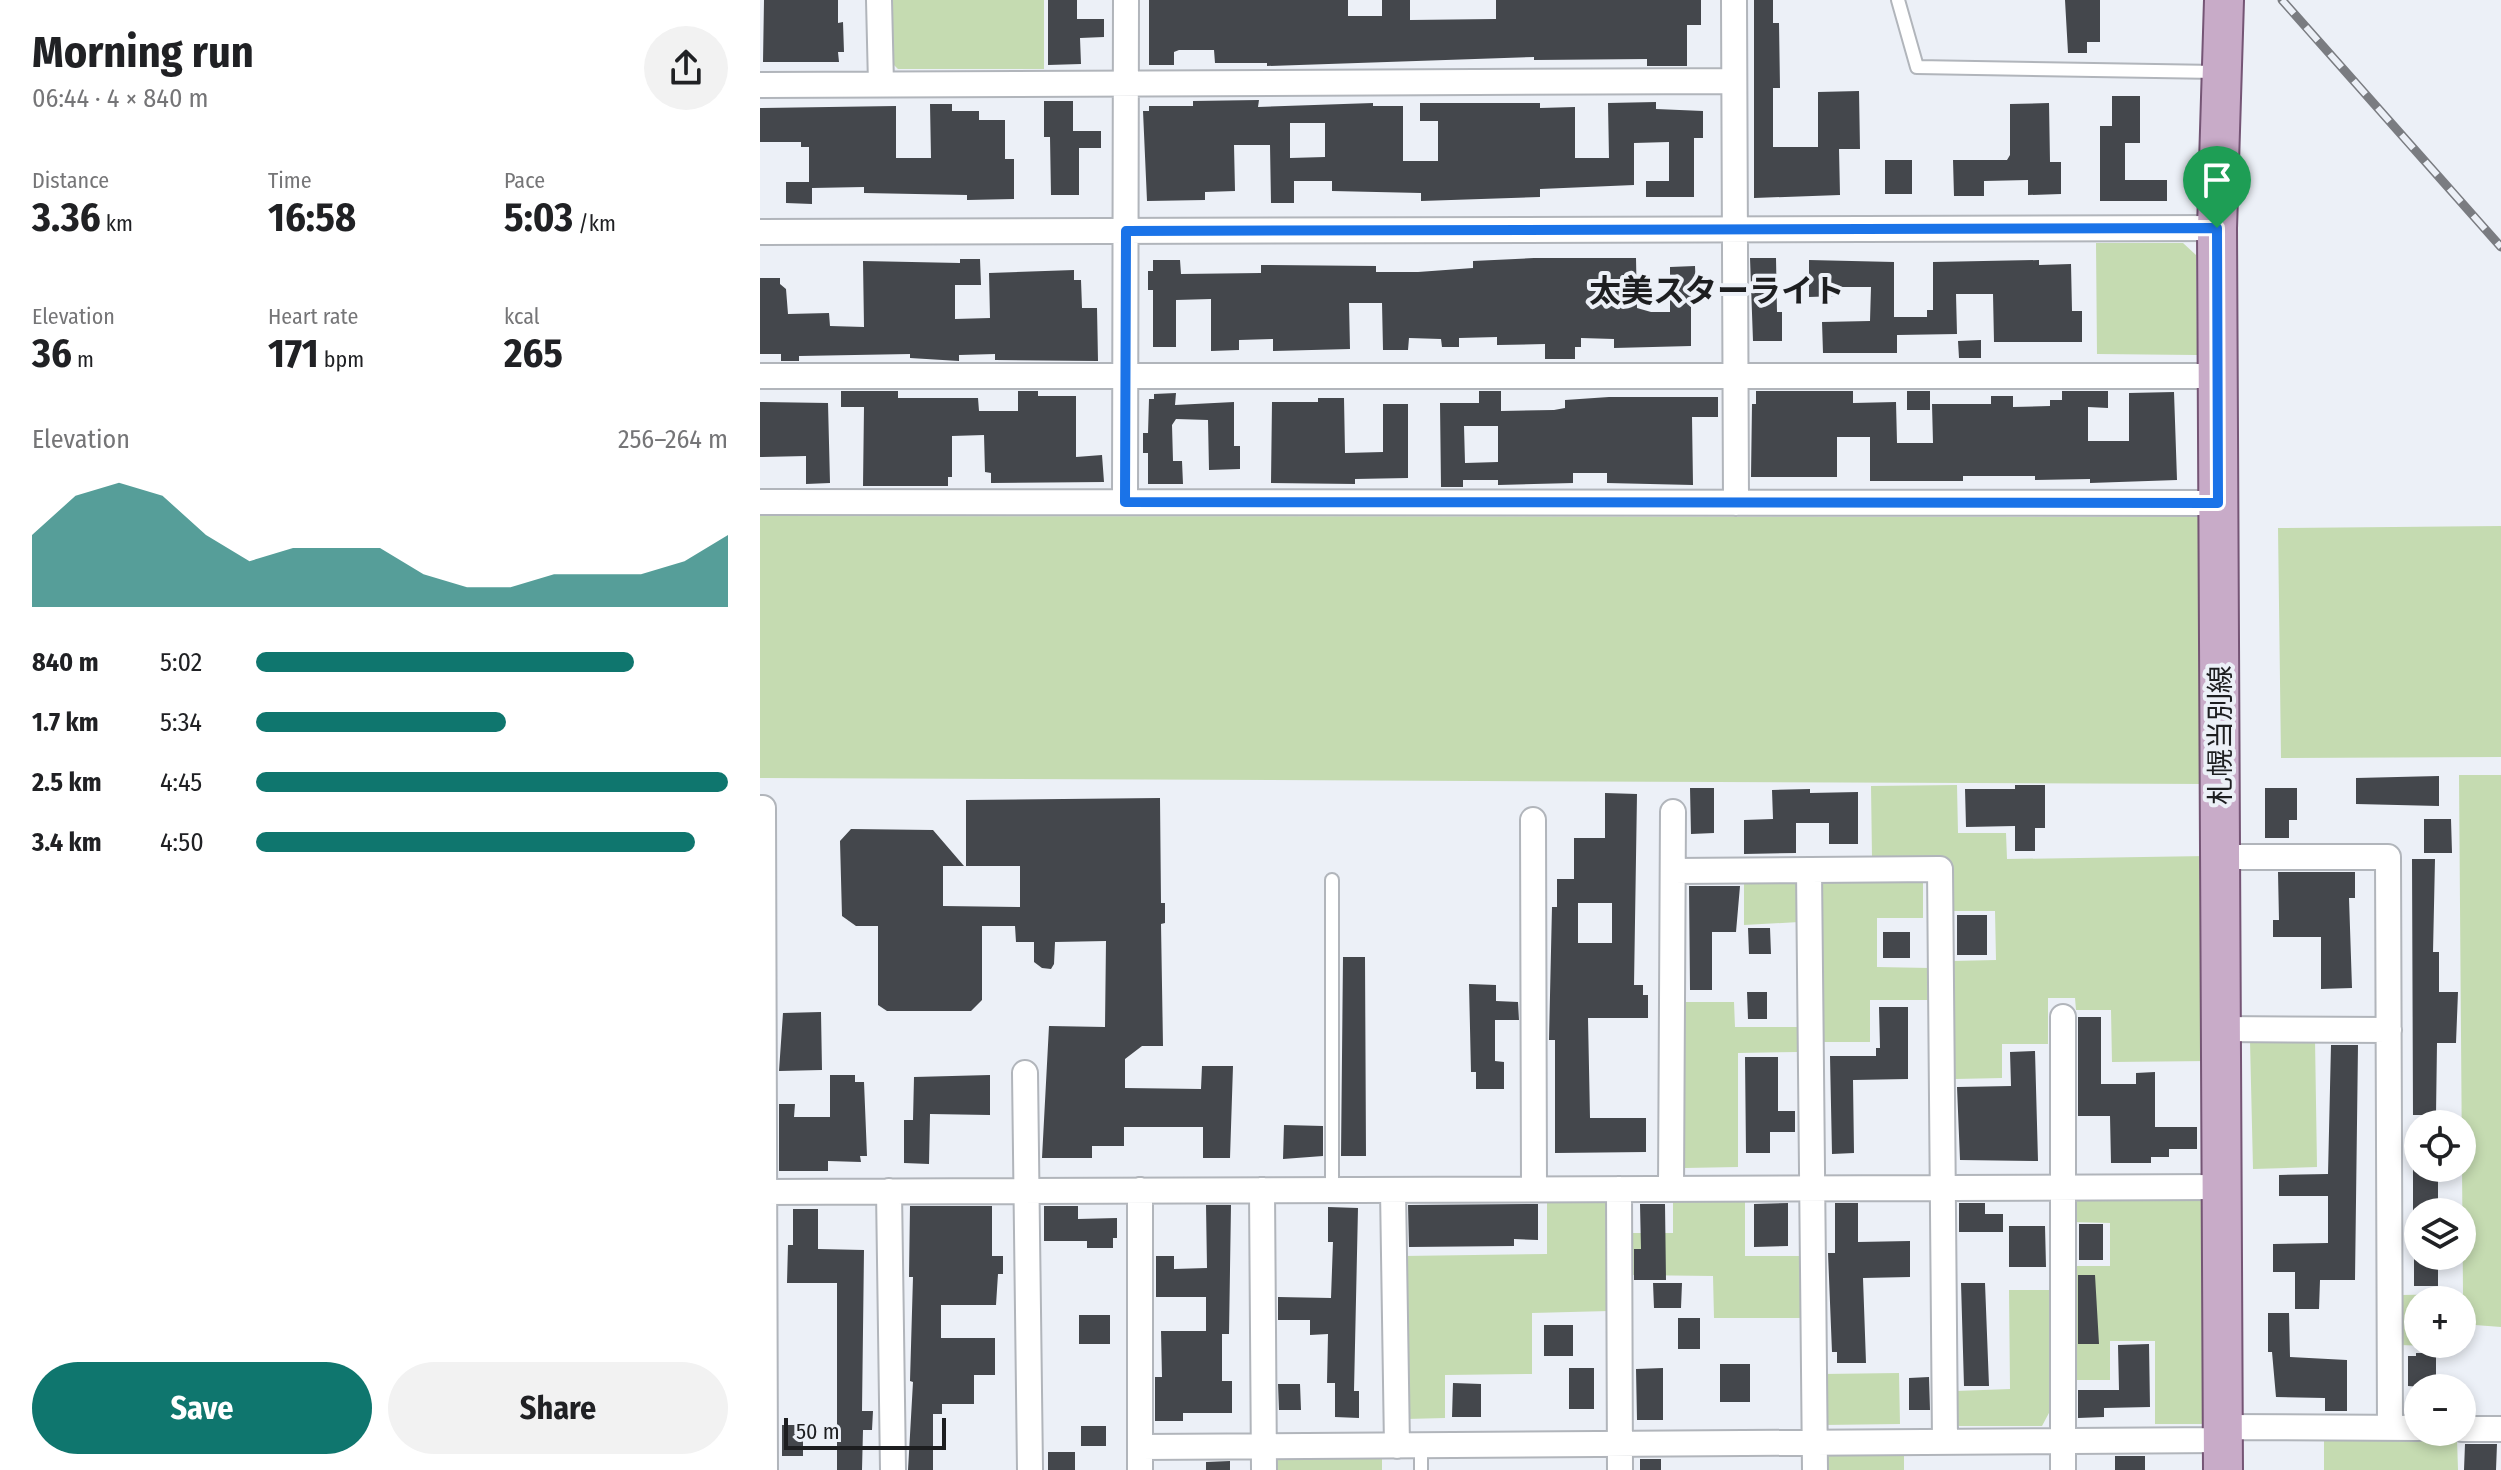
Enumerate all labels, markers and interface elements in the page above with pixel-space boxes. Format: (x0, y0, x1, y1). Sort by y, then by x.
text: Morning run (32, 26, 254, 79)
button: share (644, 26, 728, 110)
text: 06:44 · 4 × 840 m (32, 83, 209, 114)
pin (2183, 146, 2251, 228)
icon: arrive (2195, 158, 2239, 202)
text: Distance (32, 167, 109, 194)
text: Time (268, 167, 312, 194)
text: Pace (504, 167, 545, 194)
text: 3.36 (32, 194, 101, 242)
text: 16:58 (268, 194, 356, 242)
text: 5:03 (504, 194, 573, 242)
text: km (101, 210, 133, 237)
text: /km (573, 210, 616, 237)
district label: 太美スターライト (1589, 272, 1845, 310)
text: Elevation (32, 303, 115, 330)
text: Heart rate (268, 303, 358, 330)
text: kcal (504, 303, 540, 330)
text: 36 (32, 330, 72, 378)
text: 171 (268, 330, 319, 378)
text: 265 (504, 330, 563, 378)
text: m (72, 346, 94, 373)
text: bpm (319, 346, 364, 373)
text: Elevation (32, 424, 130, 455)
text: 256–264 m (618, 424, 728, 455)
text: 840 m (32, 647, 99, 678)
text: 5:02 (160, 647, 202, 678)
street label: 札幌当別線 (2204, 665, 2237, 805)
text: 1.7 km (32, 707, 99, 738)
text: 5:34 (160, 707, 202, 738)
text: 2.5 km (32, 767, 102, 798)
text: 4:45 (160, 767, 202, 798)
text: 3.4 km (32, 827, 102, 858)
text: 4:50 (160, 827, 204, 858)
map controls (2404, 1110, 2476, 1446)
button: locate (2404, 1110, 2476, 1182)
button: layers (2404, 1198, 2476, 1270)
button: + (2404, 1286, 2476, 1358)
button: Save (32, 1362, 372, 1454)
button: Share (388, 1362, 728, 1454)
button: − (2404, 1374, 2476, 1446)
scale bar (784, 1414, 946, 1450)
text: 50 m (796, 1418, 840, 1445)

